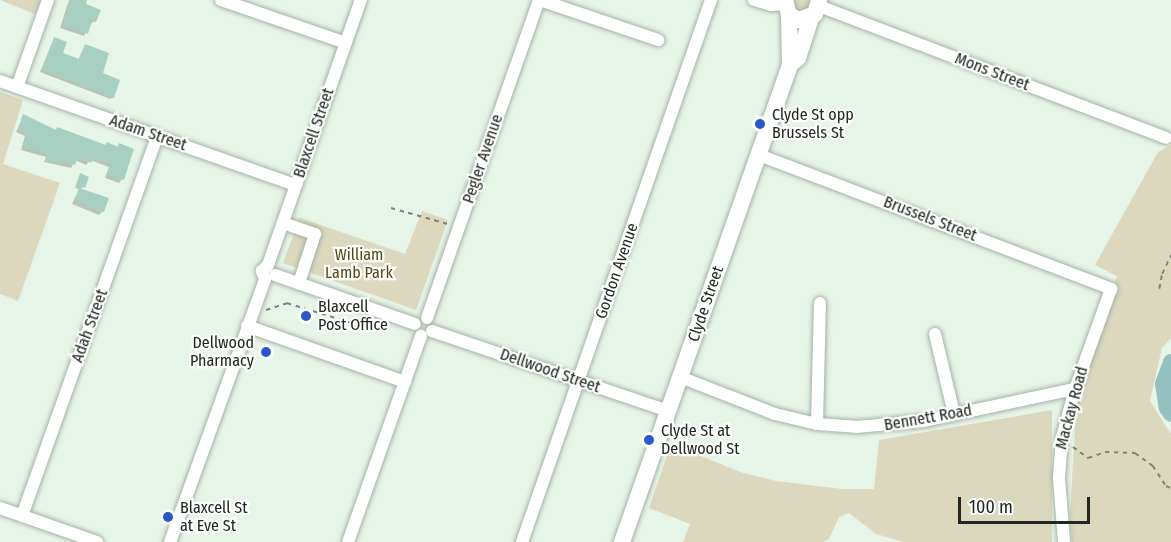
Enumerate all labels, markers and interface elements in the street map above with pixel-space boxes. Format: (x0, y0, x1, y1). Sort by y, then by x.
street label: Mons Street (952, 49, 1032, 95)
street label: Blaxcell Street (290, 86, 338, 180)
place label: Clyde St opp Brussels St (772, 105, 854, 143)
street label: Adam Street (107, 111, 189, 155)
street label: Pegler Avenue (459, 112, 507, 206)
marker: Clyde St opp Brussels St (753, 117, 767, 131)
street label: Brussels Street (881, 192, 979, 246)
street label: Gordon Avenue (592, 221, 642, 321)
park label: William Lamb Park (325, 245, 393, 283)
street label: Clyde Street (684, 264, 728, 344)
street label: Adah Street (68, 287, 112, 365)
place label: Blaxcell Post Office (318, 297, 388, 335)
marker: Blaxcell Post Office (299, 309, 313, 323)
place label: Dellwood Pharmacy (190, 333, 254, 371)
marker: Dellwood Pharmacy (259, 345, 273, 359)
street label: Dellwood Street (497, 345, 603, 397)
street label: Mackay Road (1052, 364, 1092, 452)
street label: Bennett Road (883, 401, 973, 435)
place label: Clyde St at Dellwood St (661, 421, 739, 459)
marker: Clyde St at Dellwood St (642, 433, 656, 447)
scale bar (961, 485, 1093, 523)
text: 100 m (969, 496, 1013, 518)
place label: Blaxcell St at Eve St (180, 498, 247, 536)
marker: Blaxcell St at Eve St (161, 510, 175, 524)

